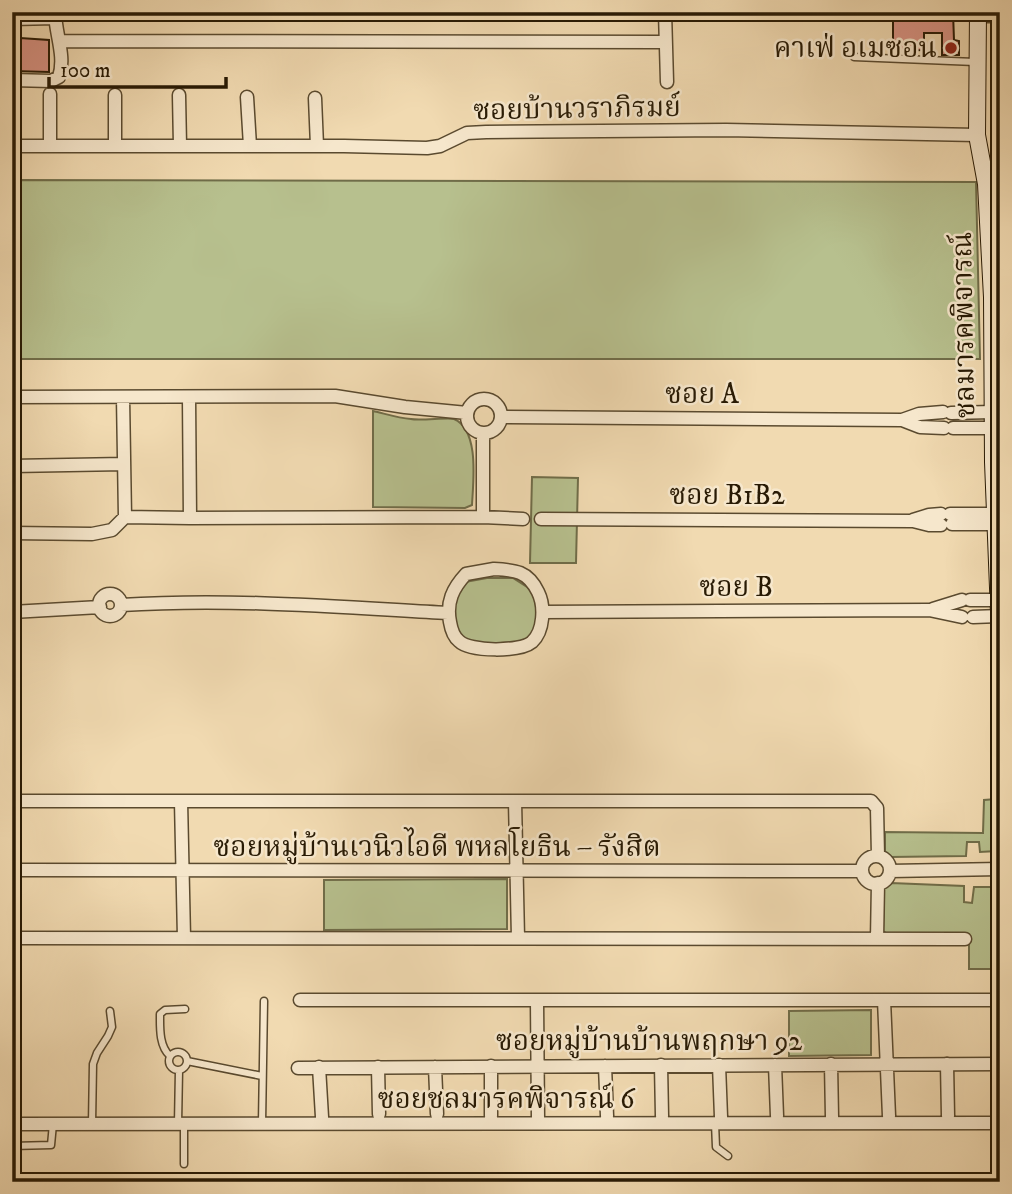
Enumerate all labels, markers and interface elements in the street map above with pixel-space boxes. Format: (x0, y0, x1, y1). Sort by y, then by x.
place label: คาเฟ่ อเมซอน (774, 31, 937, 66)
marker: คาเฟ่ อเมซอน (943, 40, 959, 56)
scale bar (49, 46, 226, 90)
text: 100 m (60, 58, 111, 84)
street label: ซอยบ้านวราภิรมย์ (473, 90, 681, 128)
street label: ชลมารคพิจารณ์ (945, 231, 983, 419)
street label: ซอย A (665, 377, 740, 412)
street label: ซอย B1B2 (669, 478, 785, 513)
street label: ซอย B (699, 570, 773, 605)
street label: ซอยหมู่บ้านเวนิวไอดี พหลโยธิน – รังสิต (213, 827, 661, 865)
street label: ซอยหมู่บ้านบ้านพฤกษา 92 (496, 1024, 803, 1059)
street label: ซอยชลมารคพิจารณ์ 6 (377, 1082, 636, 1117)

